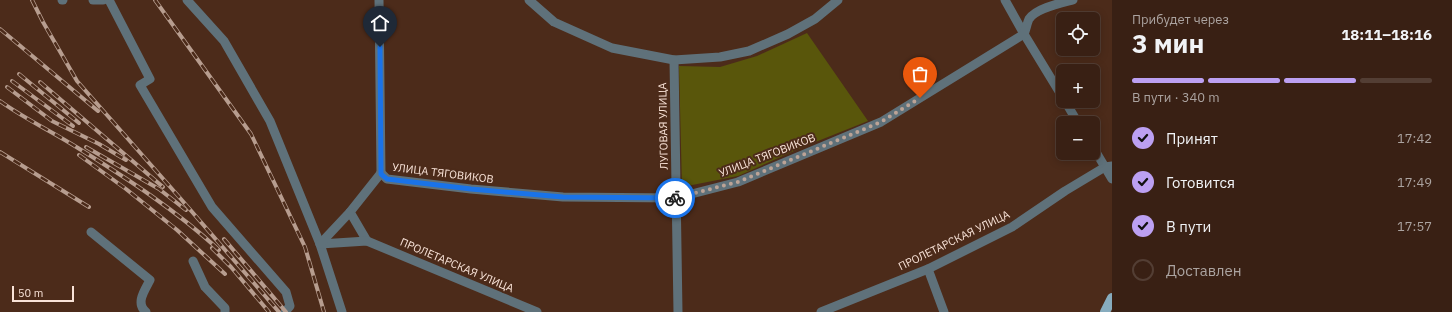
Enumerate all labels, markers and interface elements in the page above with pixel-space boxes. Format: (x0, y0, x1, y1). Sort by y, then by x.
pin (363, 6, 397, 47)
text: Прибудет через (1132, 11, 1229, 28)
icon: home (369, 12, 391, 34)
map controls (1056, 12, 1100, 160)
button: locate (1056, 12, 1100, 56)
text: 18:11–18:16 (1341, 25, 1432, 44)
text: 3 мин (1132, 26, 1204, 60)
pin (903, 57, 937, 98)
icon: bag (909, 63, 931, 85)
button: + (1056, 64, 1100, 108)
street label: ЛУГОВАЯ УЛИЦА (655, 82, 671, 170)
text: В пути · 340 m (1132, 89, 1220, 106)
button: − (1056, 116, 1100, 160)
icon: check (1132, 127, 1154, 149)
text: Принят (1166, 129, 1218, 148)
street label: УЛИЦА ТЯГОВИКОВ (717, 130, 817, 180)
text: 17:42 (1397, 130, 1432, 147)
street label: УЛИЦА ТЯГОВИКОВ (391, 160, 495, 186)
icon: check (1132, 171, 1154, 193)
text: Готовится (1166, 173, 1235, 192)
text: 17:49 (1397, 174, 1432, 191)
courier (655, 178, 695, 218)
icon: bike (664, 187, 686, 209)
street label: ПРОЛЕТАРСКАЯ УЛИЦА (896, 207, 1012, 273)
icon: check (1132, 215, 1154, 237)
text: В пути (1166, 217, 1211, 236)
text: 17:57 (1397, 218, 1432, 235)
street label: ПРОЛЕТАРСКАЯ УЛИЦА (398, 235, 516, 295)
text: Доставлен (1166, 261, 1242, 280)
scale bar (12, 284, 74, 303)
text: 50 m (18, 286, 43, 300)

